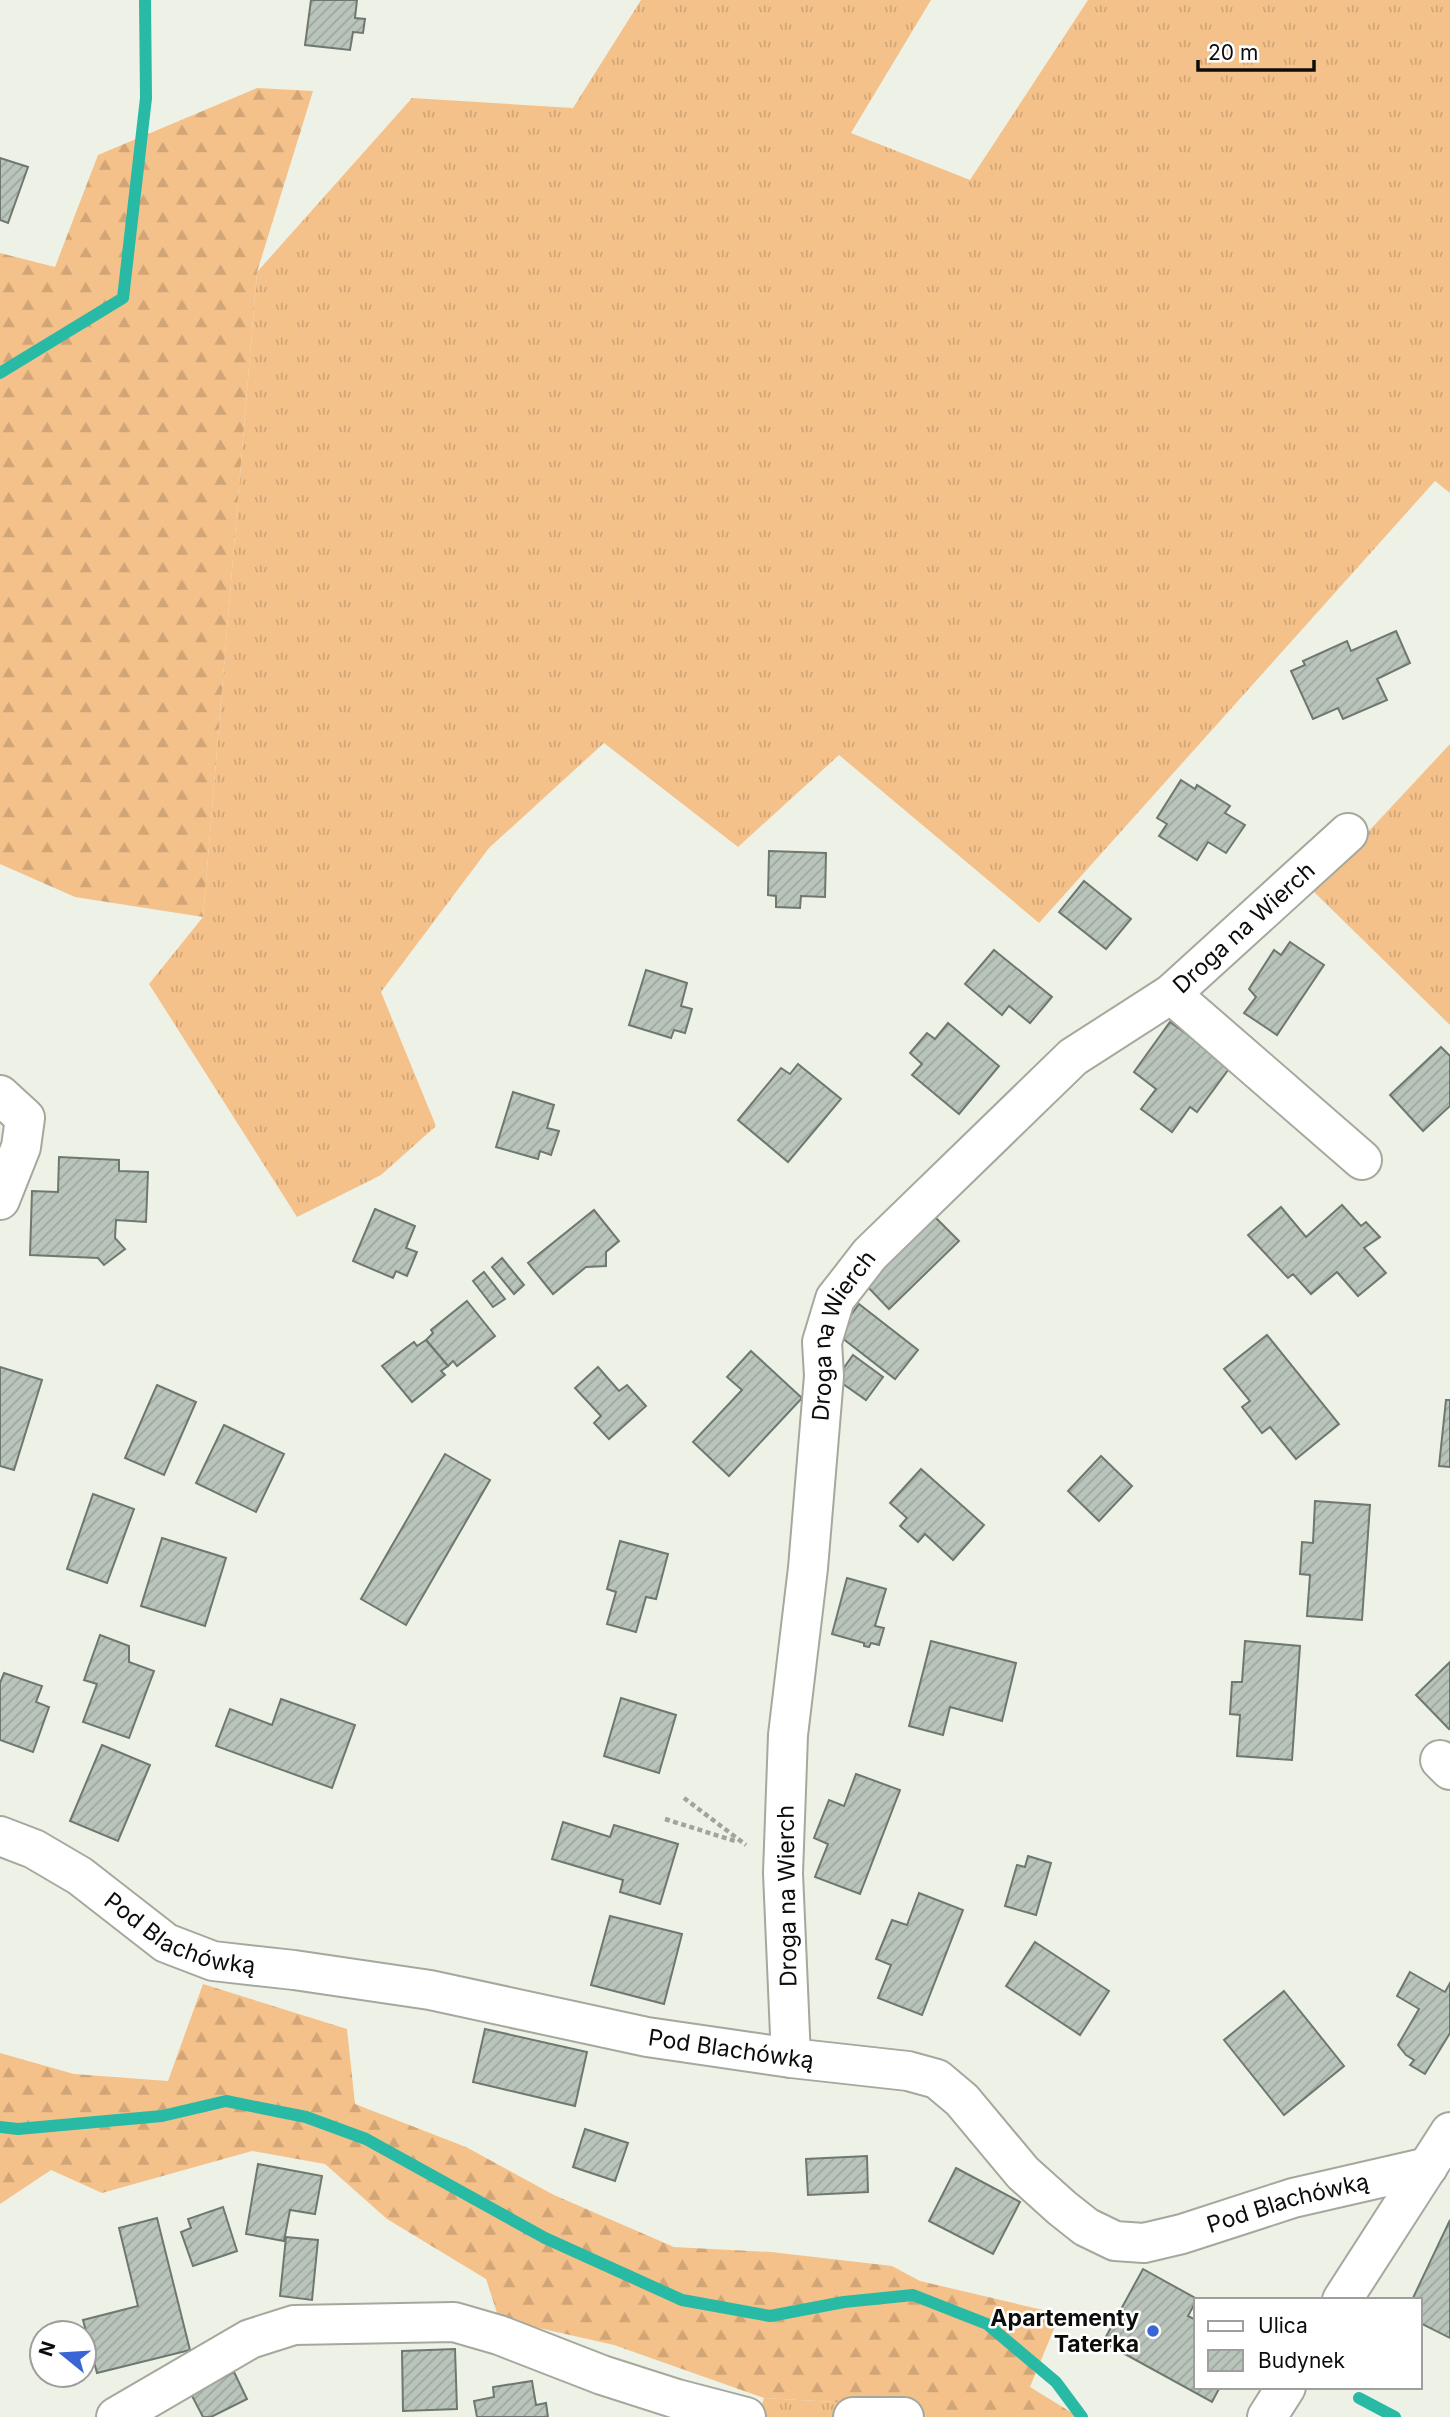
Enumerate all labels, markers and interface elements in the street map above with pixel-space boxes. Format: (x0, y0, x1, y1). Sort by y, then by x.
scale bar (1198, 28, 1314, 72)
text: 20 m (1208, 40, 1258, 65)
street label: Droga na Wierch (1167, 856, 1321, 999)
street label: Droga na Wierch (806, 1245, 882, 1422)
street label: Droga na Wierch (771, 1805, 803, 1987)
street label: Pod Blachówką (99, 1886, 257, 1980)
street label: Pod Blachówką (646, 2023, 815, 2074)
street label: Pod Blachówką (1203, 2167, 1371, 2239)
legend (1194, 2298, 1422, 2389)
place label: Apartementy Taterka (990, 2304, 1139, 2358)
text: Ulica (1258, 2313, 1308, 2338)
north arrow (28, 2319, 98, 2389)
marker: Apartementy Taterka (1145, 2323, 1161, 2339)
text: N (34, 2338, 60, 2359)
text: Budynek (1258, 2348, 1346, 2373)

